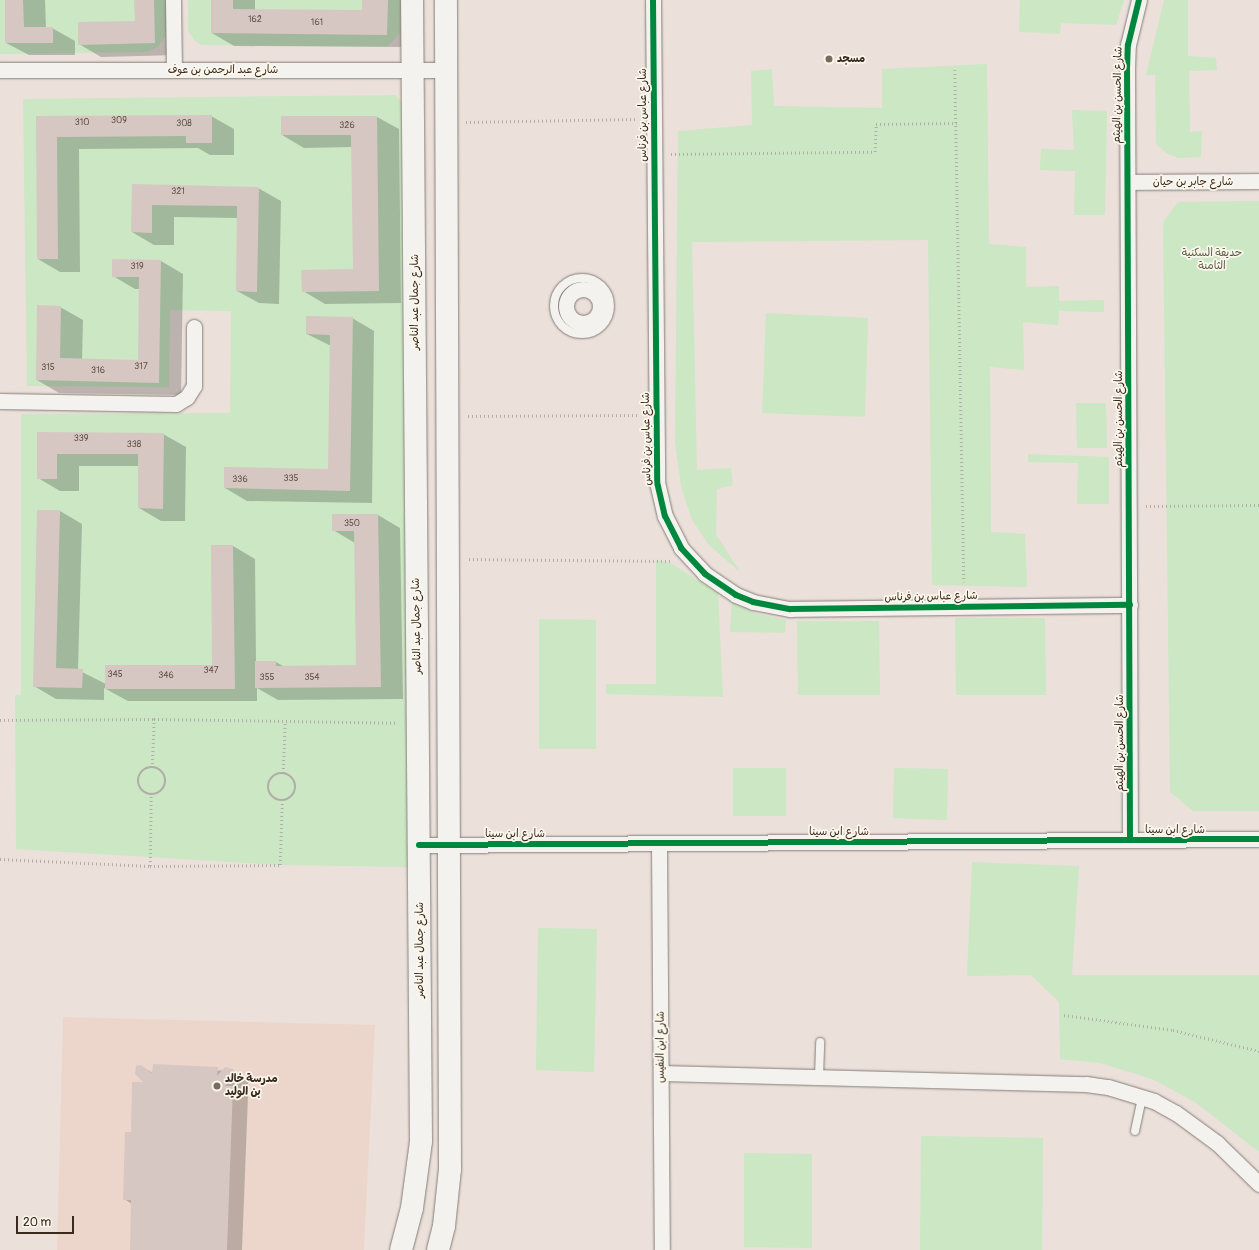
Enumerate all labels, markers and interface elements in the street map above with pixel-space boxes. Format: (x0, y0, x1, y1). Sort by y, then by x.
house number: 162 (248, 15, 262, 25)
house number: 161 (311, 18, 323, 28)
street label: شارع الحسن بن الهيثم (1111, 46, 1125, 144)
place label: مسجد (837, 52, 865, 66)
marker: مسجد (824, 54, 834, 64)
street label: شارع عبد الرحمن بن عوف (168, 63, 278, 77)
street label: شارع عباس بن فرناس (636, 68, 650, 162)
house number: 309 (111, 116, 127, 126)
house number: 310 (75, 118, 89, 128)
house number: 308 (176, 119, 192, 129)
house number: 326 (339, 121, 355, 131)
street label: شارع جابر بن حيان (1153, 175, 1233, 189)
house number: 321 (171, 187, 185, 197)
park label: حديقة السكنية الثامنة (1182, 247, 1242, 273)
street label: شارع جمال عبد الناصر (408, 254, 422, 350)
house number: 319 (130, 262, 144, 272)
house number: 317 (134, 362, 148, 372)
house number: 315 (41, 363, 55, 373)
house number: 316 (91, 366, 105, 376)
street label: شارع الحسن بن الهيثم (1112, 370, 1126, 468)
street label: شارع عباس بن فرناس (640, 392, 654, 486)
house number: 339 (74, 434, 88, 444)
house number: 338 (127, 440, 141, 450)
house number: 335 (284, 474, 298, 484)
house number: 336 (232, 475, 248, 485)
house number: 350 (344, 519, 360, 529)
street label: شارع جمال عبد الناصر (410, 578, 424, 674)
street label: شارع عباس بن فرناس (884, 590, 978, 604)
house number: 347 (203, 666, 219, 676)
house number: 345 (107, 670, 123, 680)
house number: 346 (158, 671, 174, 681)
house number: 355 (260, 673, 274, 683)
house number: 354 (304, 673, 320, 683)
street label: شارع الحسن بن الهيثم (1113, 694, 1127, 792)
street label: شارع ابن سينا (1145, 823, 1205, 837)
street label: شارع ابن سينا (809, 825, 869, 839)
street label: شارع ابن سينا (485, 827, 545, 841)
street label: شارع جمال عبد الناصر (413, 902, 427, 998)
street label: شارع ابن النفيس (654, 1011, 668, 1083)
place label: مدرسة خالد بن الوليد (225, 1073, 278, 1099)
marker: مدرسة خالد بن الوليد (212, 1081, 222, 1091)
scale bar (18, 1208, 76, 1234)
text: 20 m (23, 1215, 51, 1230)

